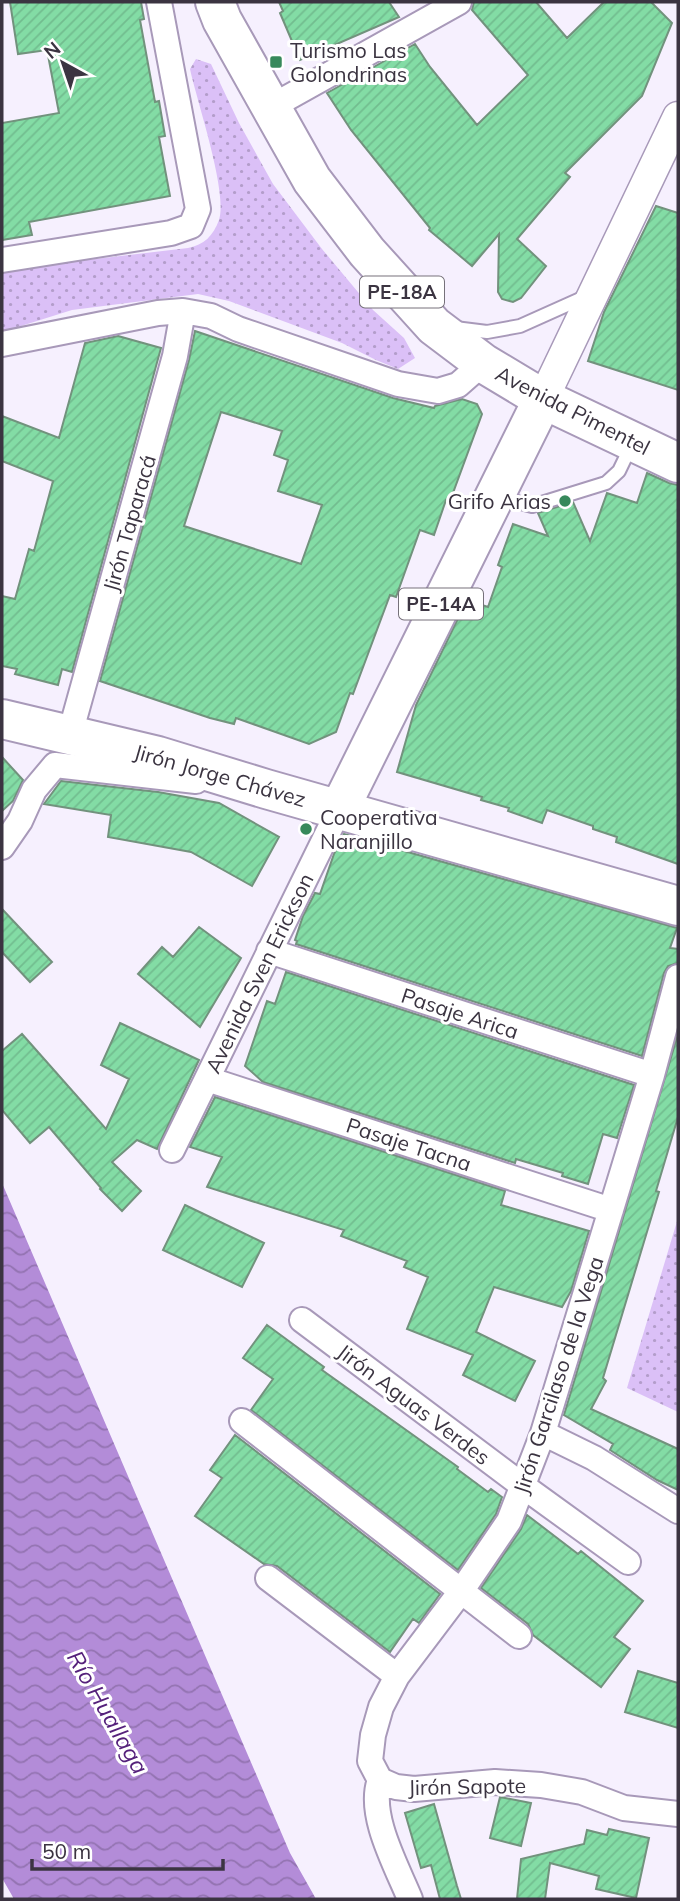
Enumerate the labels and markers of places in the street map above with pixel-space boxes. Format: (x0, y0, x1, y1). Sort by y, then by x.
place label: Turismo Las Golondrinas (290, 37, 407, 87)
marker: Turismo Las Golondrinas (268, 54, 284, 70)
place label: Grifo Arias (448, 488, 551, 514)
marker: Grifo Arias (557, 493, 573, 509)
place label: Cooperativa Naranjillo (320, 804, 438, 854)
marker: Cooperativa Naranjillo (298, 821, 314, 837)

